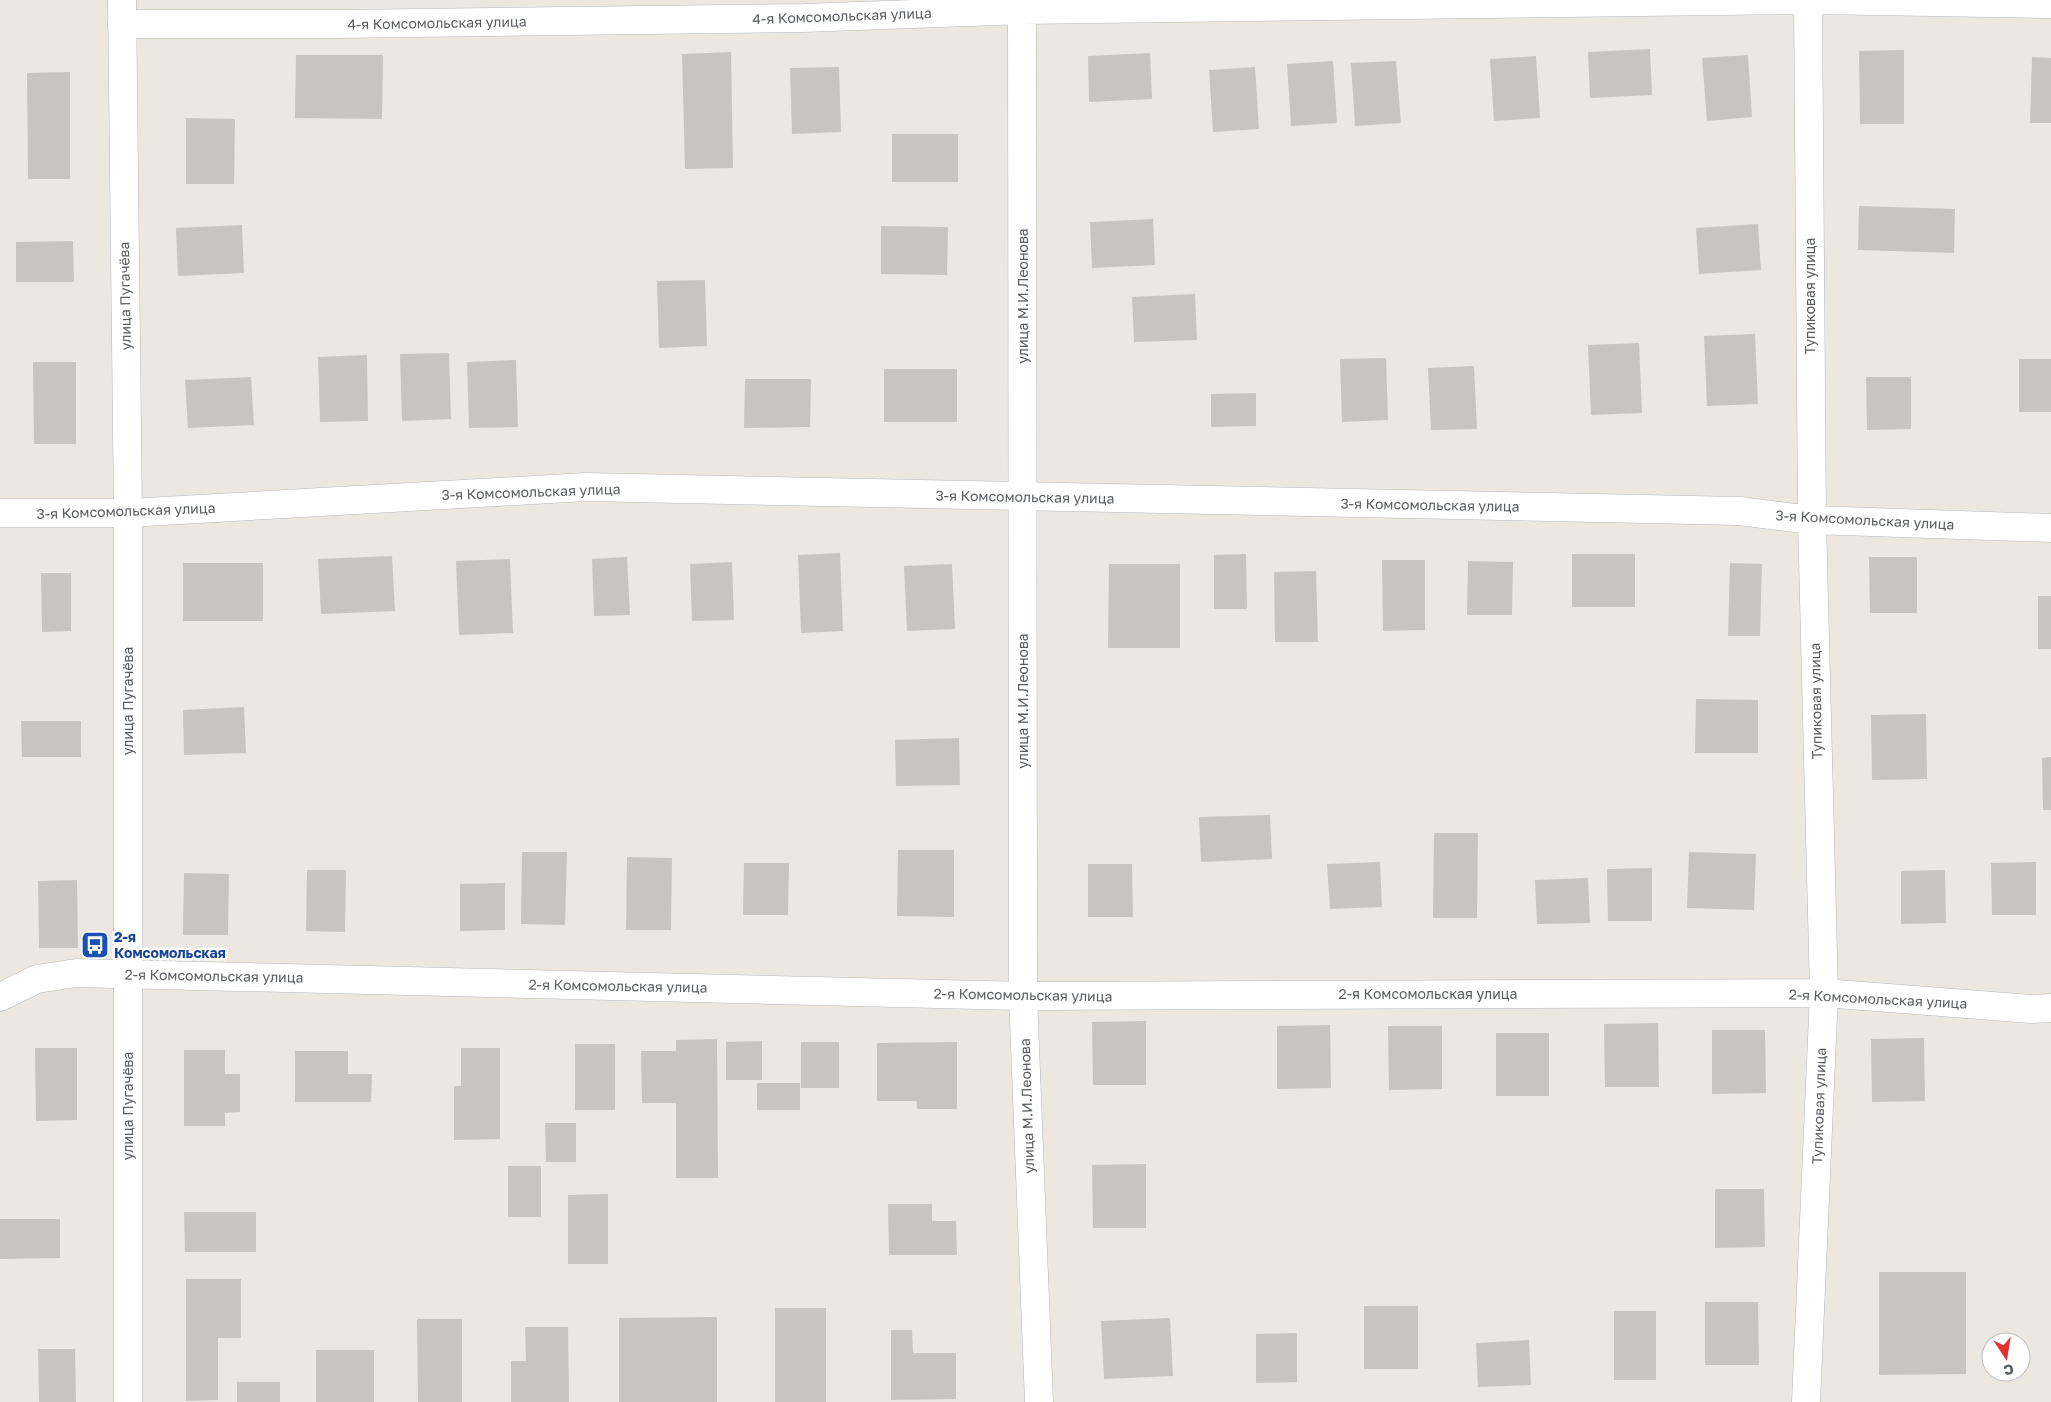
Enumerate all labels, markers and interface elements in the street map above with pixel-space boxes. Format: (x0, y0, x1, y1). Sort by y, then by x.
street label: 4-я Комсомольская улица (752, 4, 932, 27)
street label: 4-я Комсомольская улица (347, 12, 527, 33)
street label: улица М.И.Леонова (1014, 228, 1031, 364)
street label: Тупиковая улица (1801, 238, 1818, 354)
street label: улица Пугачёва (115, 242, 134, 350)
street label: 3-я Комсомольская улица (441, 480, 621, 503)
street label: 3-я Комсомольская улица (935, 486, 1115, 507)
street label: 3-я Комсомольская улица (1340, 494, 1520, 515)
street label: 3-я Комсомольская улица (36, 499, 216, 522)
street label: 3-я Комсомольская улица (1775, 506, 1955, 533)
street label: улица М.И.Леонова (1014, 633, 1031, 769)
street label: Тупиковая улица (1806, 642, 1825, 760)
street label: улица Пугачёва (119, 647, 136, 755)
place label: 2-я Комсомольская (114, 928, 226, 961)
bus stop icon: 2-я Комсомольская (80, 930, 110, 960)
street label: 2-я Комсомольская улица (124, 965, 304, 986)
street label: 2-я Комсомольская улица (528, 975, 708, 996)
street label: 2-я Комсомольская улица (933, 984, 1113, 1005)
street label: 2-я Комсомольская улица (1339, 985, 1517, 1002)
street label: 2-я Комсомольская улица (1788, 985, 1968, 1012)
street label: улица М.И.Леонова (1016, 1038, 1037, 1174)
street label: Тупиковая улица (1808, 1047, 1829, 1165)
street label: улица Пугачёва (119, 1052, 136, 1160)
north arrow (1981, 1332, 2031, 1382)
text: С (2002, 1361, 2015, 1380)

